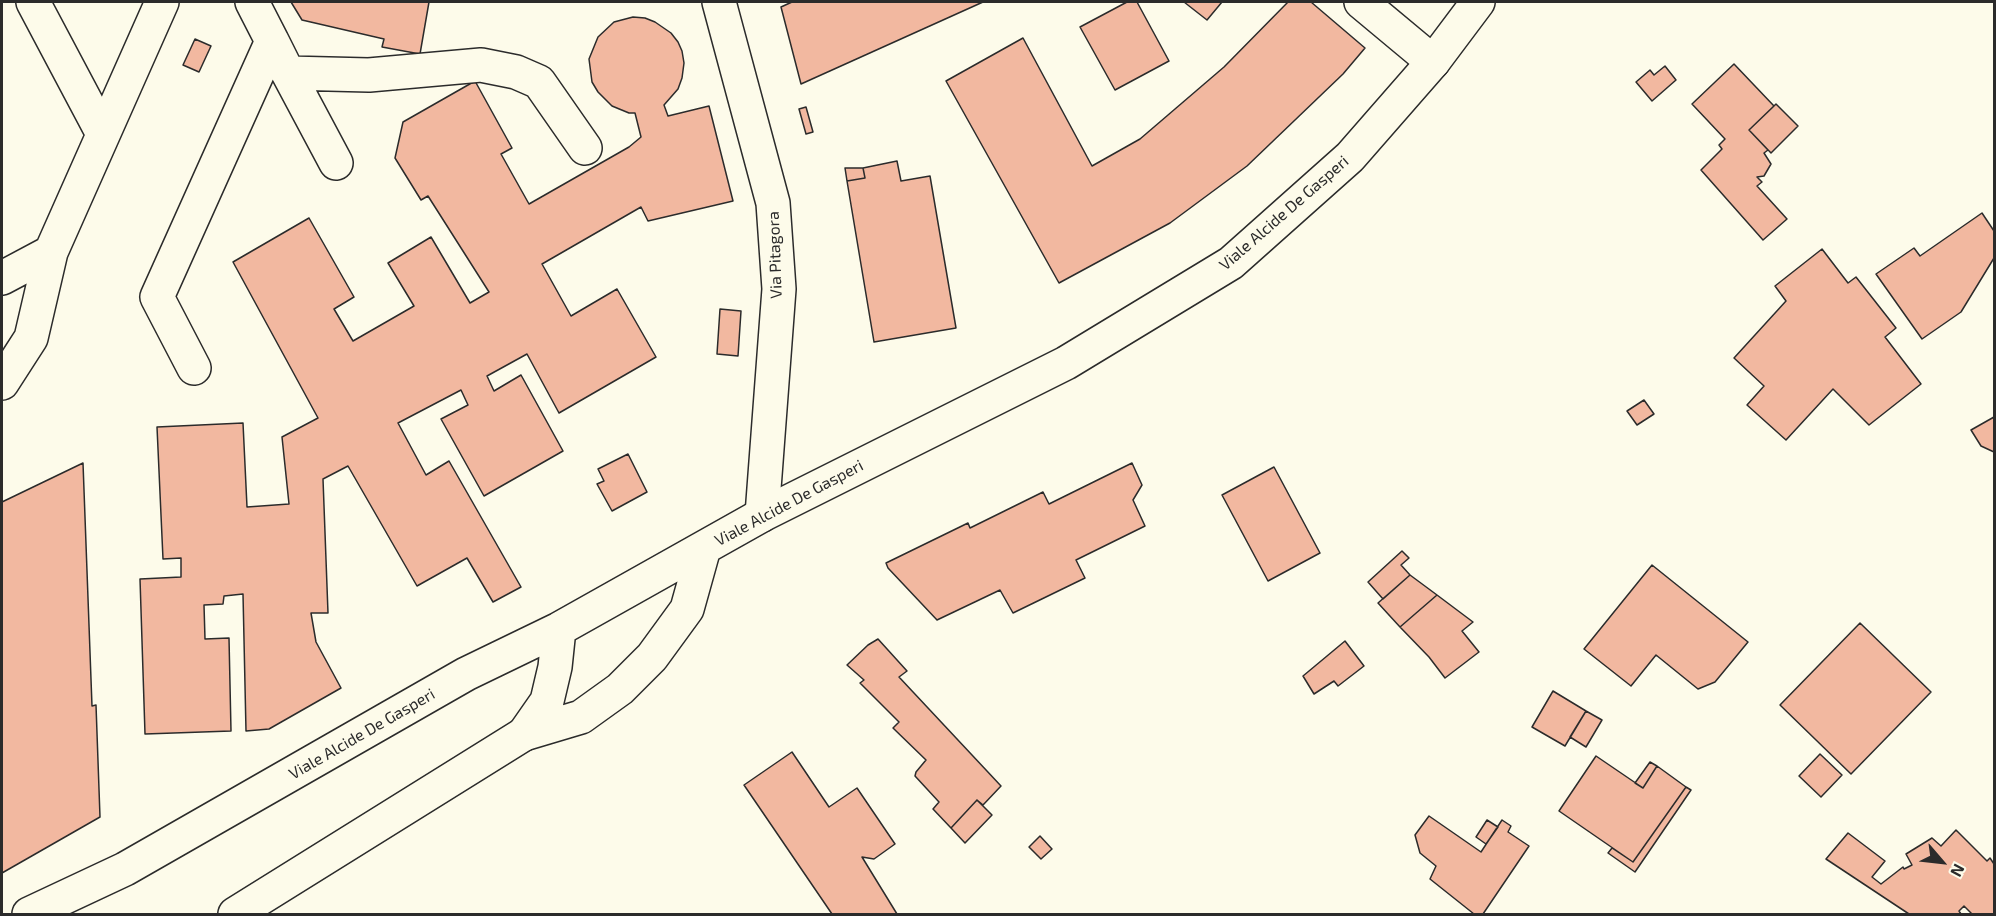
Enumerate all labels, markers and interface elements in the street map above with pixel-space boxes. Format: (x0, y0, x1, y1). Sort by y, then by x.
street label: Viale Alcide De Gasperi (1215, 152, 1353, 274)
street label: Via Pitagora (764, 211, 786, 299)
street label: Viale Alcide De Gasperi (712, 456, 866, 550)
street label: Viale Alcide De Gasperi (286, 684, 438, 784)
north arrow (1912, 832, 1972, 892)
text: N (1947, 861, 1969, 880)

